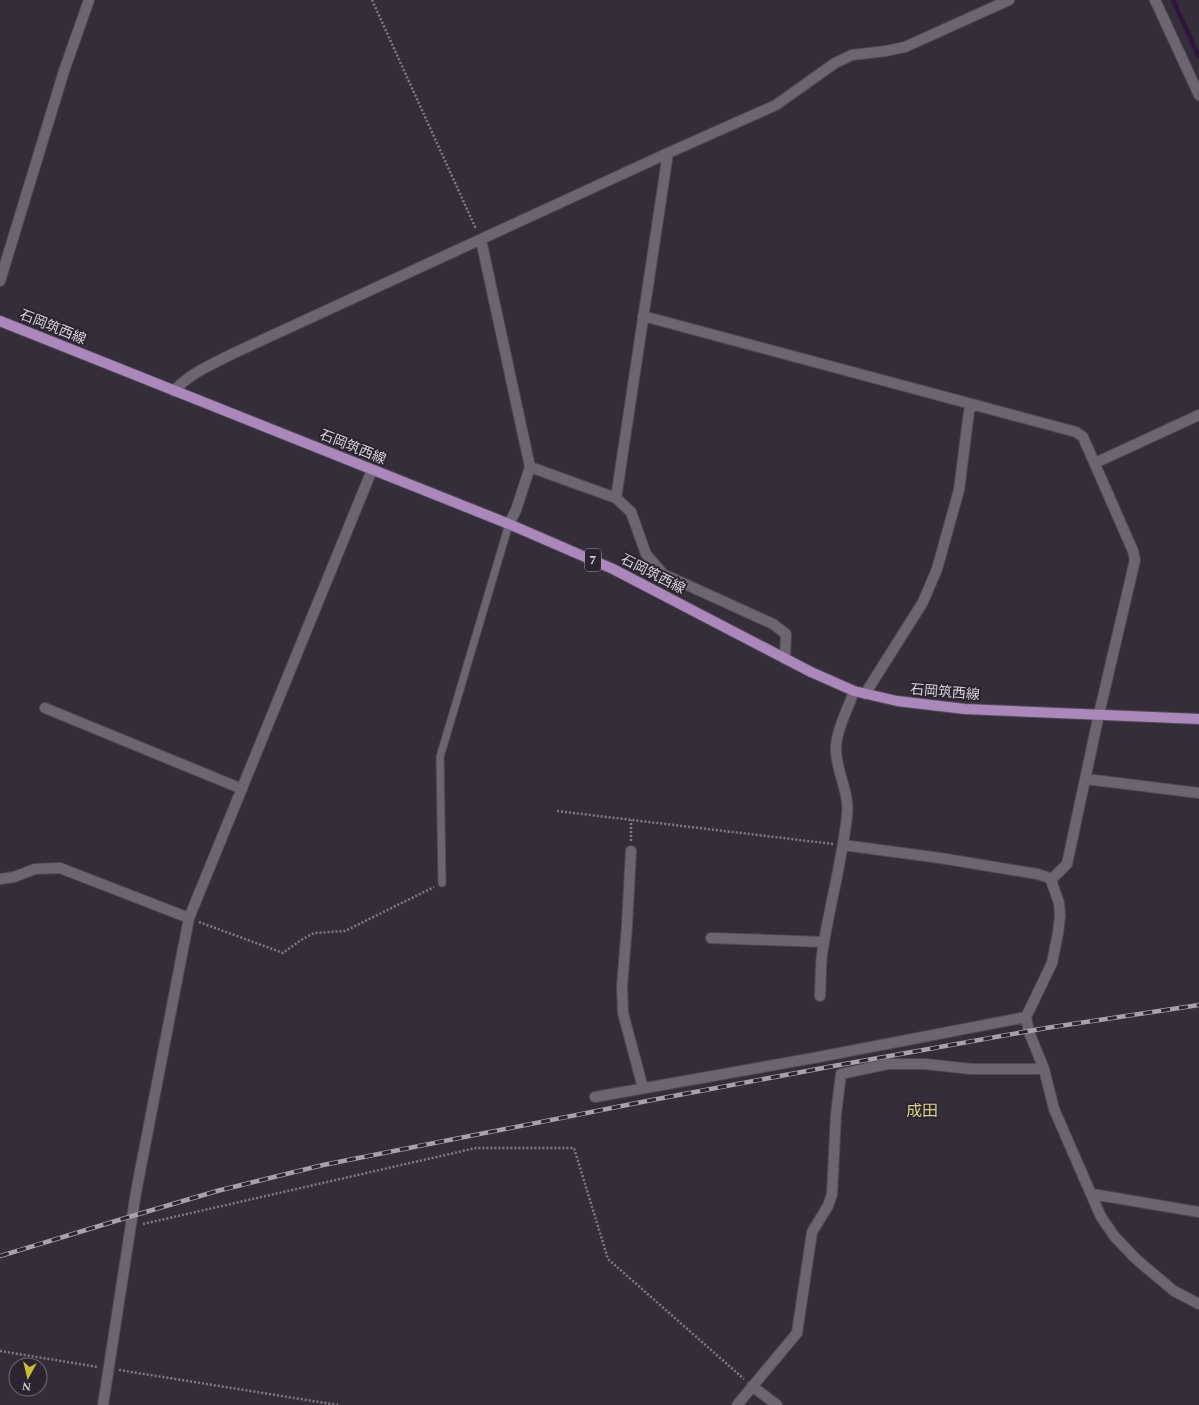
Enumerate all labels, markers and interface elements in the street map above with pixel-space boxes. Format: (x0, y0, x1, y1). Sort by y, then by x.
street label: 石岡筑西線 (17, 304, 89, 350)
street label: 石岡筑西線 (317, 424, 389, 470)
road number: 7 (585, 549, 601, 571)
street label: 石岡筑西線 (617, 549, 689, 599)
street label: 石岡筑西線 (909, 678, 981, 706)
district label: 成田 (906, 1099, 938, 1123)
north arrow (8, 1357, 48, 1397)
text: N (21, 1377, 32, 1395)

